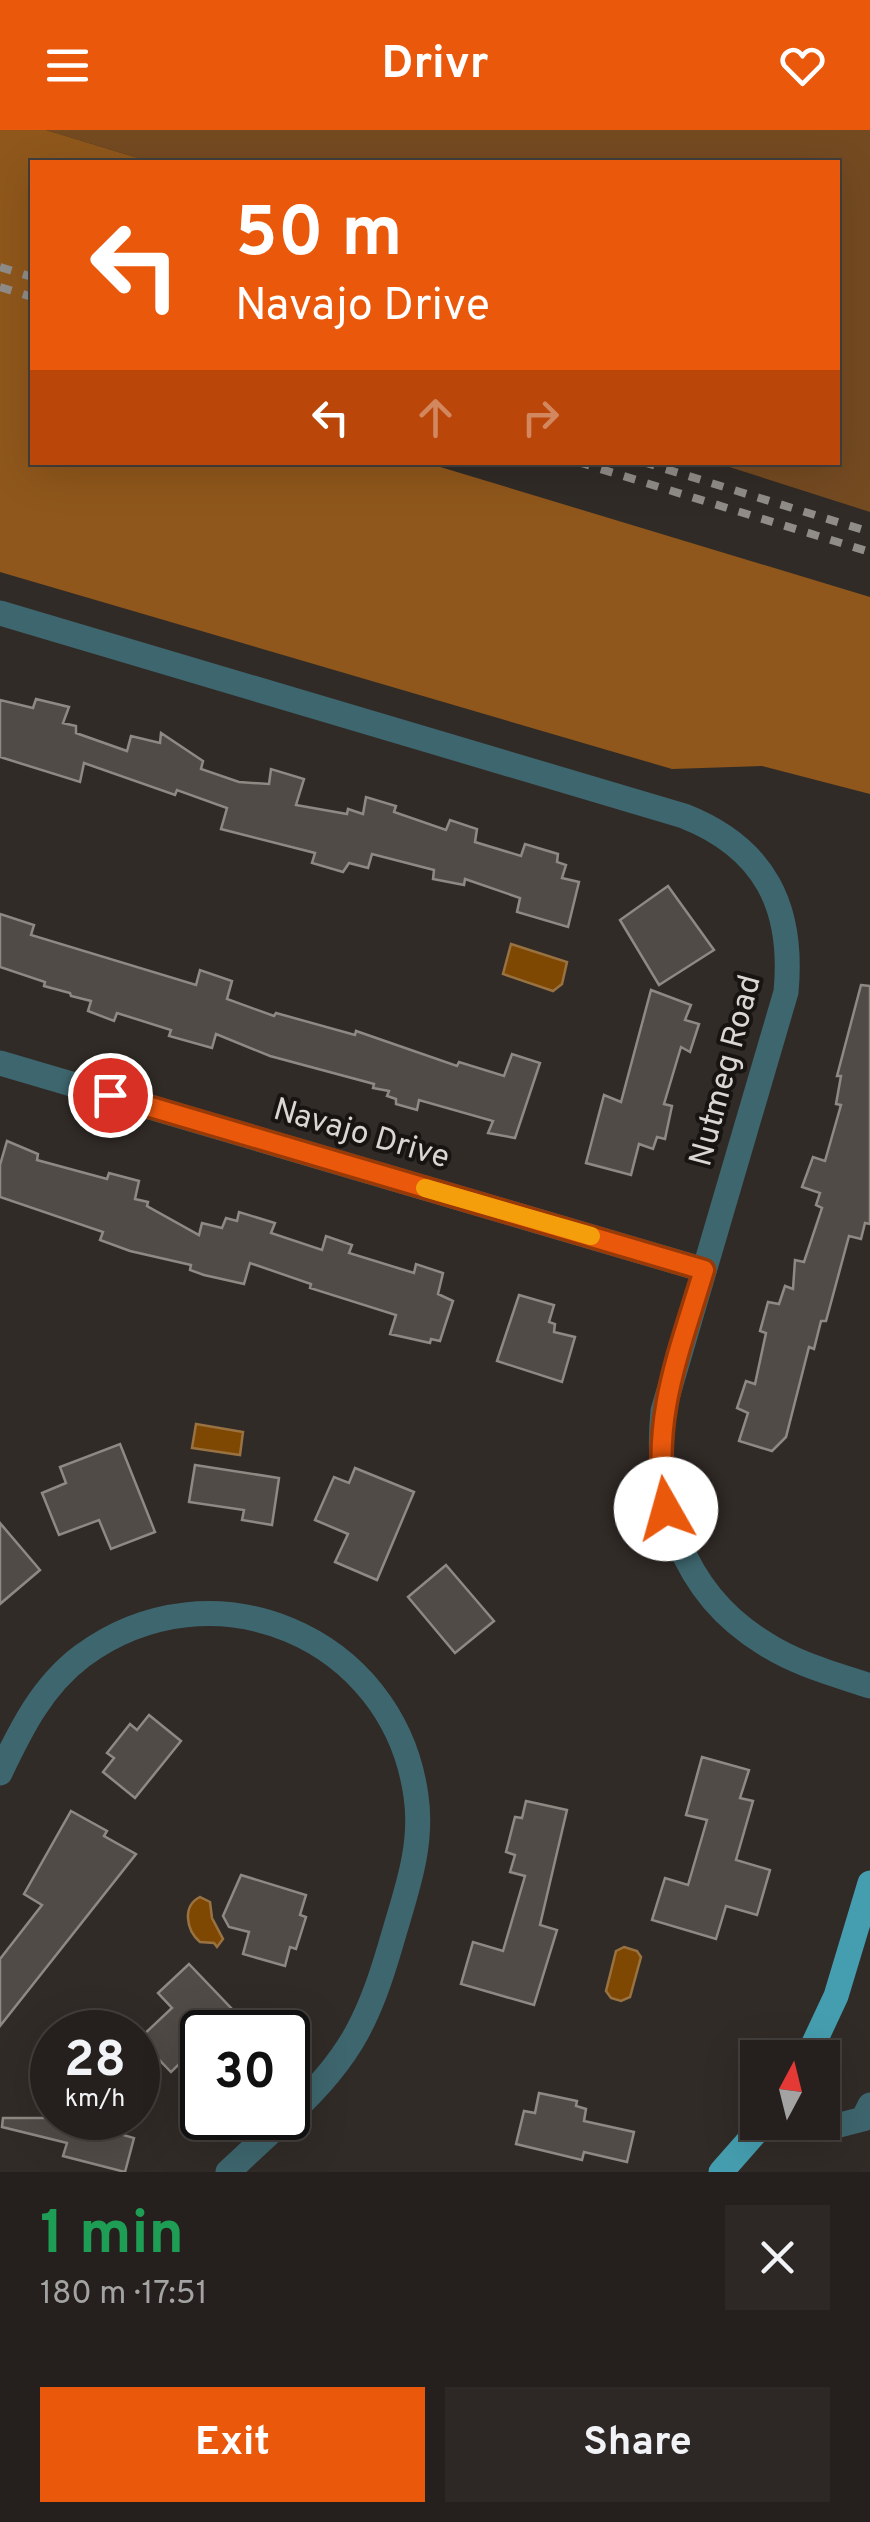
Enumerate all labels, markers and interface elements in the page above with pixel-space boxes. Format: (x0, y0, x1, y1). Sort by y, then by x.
text: Drivr (381, 37, 489, 94)
icon: menu (40, 38, 95, 93)
icon: heart (775, 38, 830, 93)
text: 50 m (235, 192, 402, 281)
icon: left (70, 200, 200, 330)
text: Navajo Drive (235, 279, 490, 336)
icon: left (303, 390, 358, 445)
icon: ahead (408, 390, 463, 445)
icon: right (513, 390, 568, 445)
street label: Nutmeg Road (682, 971, 772, 1171)
pin (68, 1053, 153, 1138)
icon: arrive (83, 1068, 138, 1123)
street label: Navajo Drive (268, 1091, 454, 1179)
position arrow (614, 1457, 718, 1561)
speed limit sign: 30 (180, 2010, 310, 2140)
text: 28 (64, 2031, 126, 2094)
north arrow (740, 2040, 840, 2140)
map controls (740, 2040, 840, 2140)
text: km/h (65, 2084, 125, 2116)
text: 1 min (40, 2199, 184, 2275)
button: close (725, 2205, 830, 2310)
text: 180 m · 17:51 (40, 2275, 208, 2315)
button: Exit (40, 2387, 425, 2502)
button: Share (445, 2387, 830, 2502)

